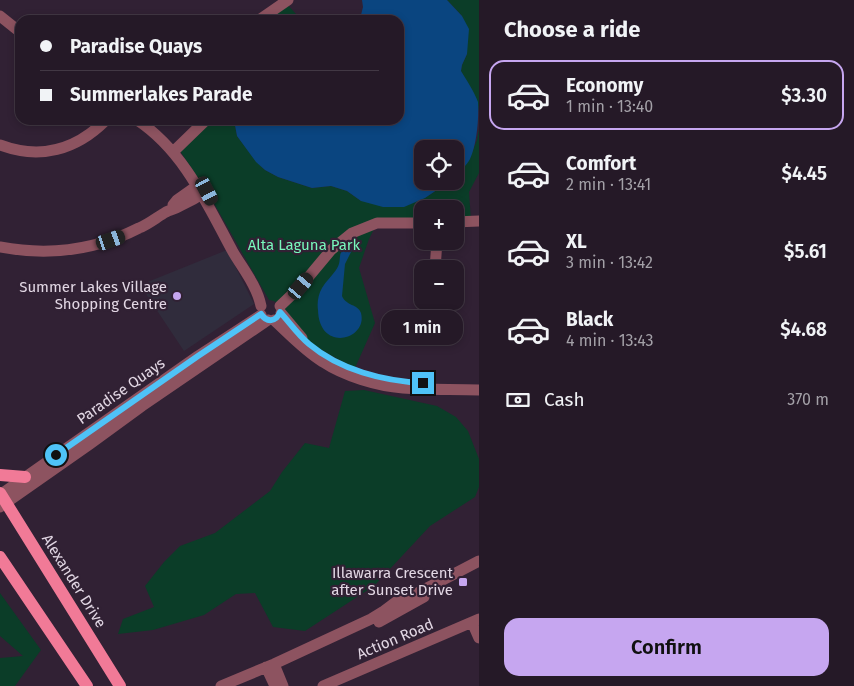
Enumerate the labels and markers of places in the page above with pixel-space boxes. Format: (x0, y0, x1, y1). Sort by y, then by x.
place label: Summer Lakes Village Shopping Centre (19, 278, 167, 313)
marker: Summer Lakes Village Shopping Centre (171, 290, 183, 302)
place label: Illawarra Crescent after Sunset Drive (331, 564, 454, 599)
marker: Illawarra Crescent after Sunset Drive (457, 576, 469, 588)

